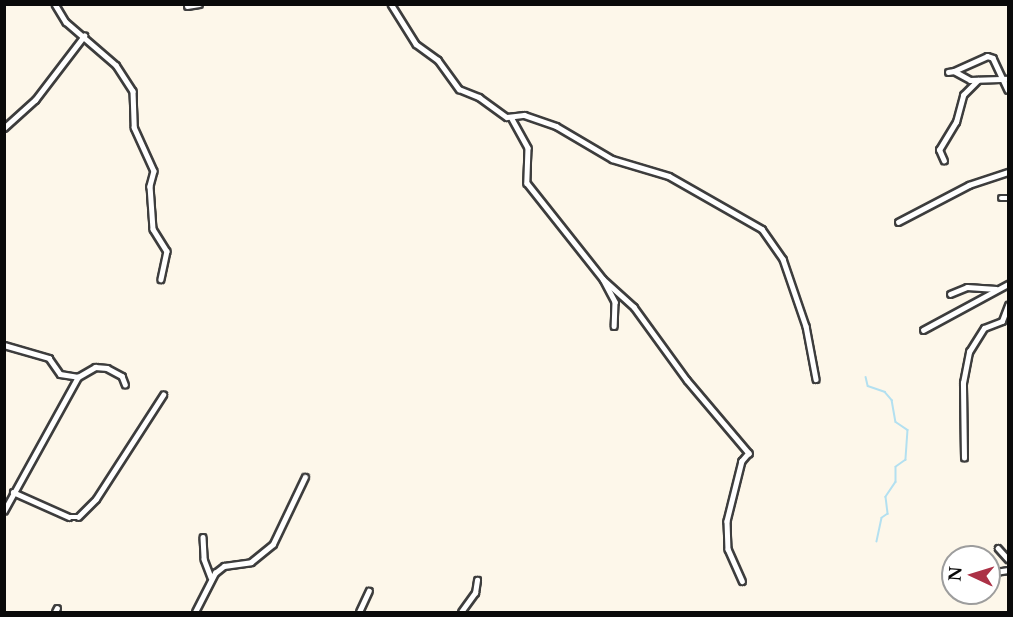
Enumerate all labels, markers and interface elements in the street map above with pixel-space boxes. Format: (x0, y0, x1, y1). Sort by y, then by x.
north arrow (941, 545, 1001, 605)
text: N (945, 566, 966, 582)

